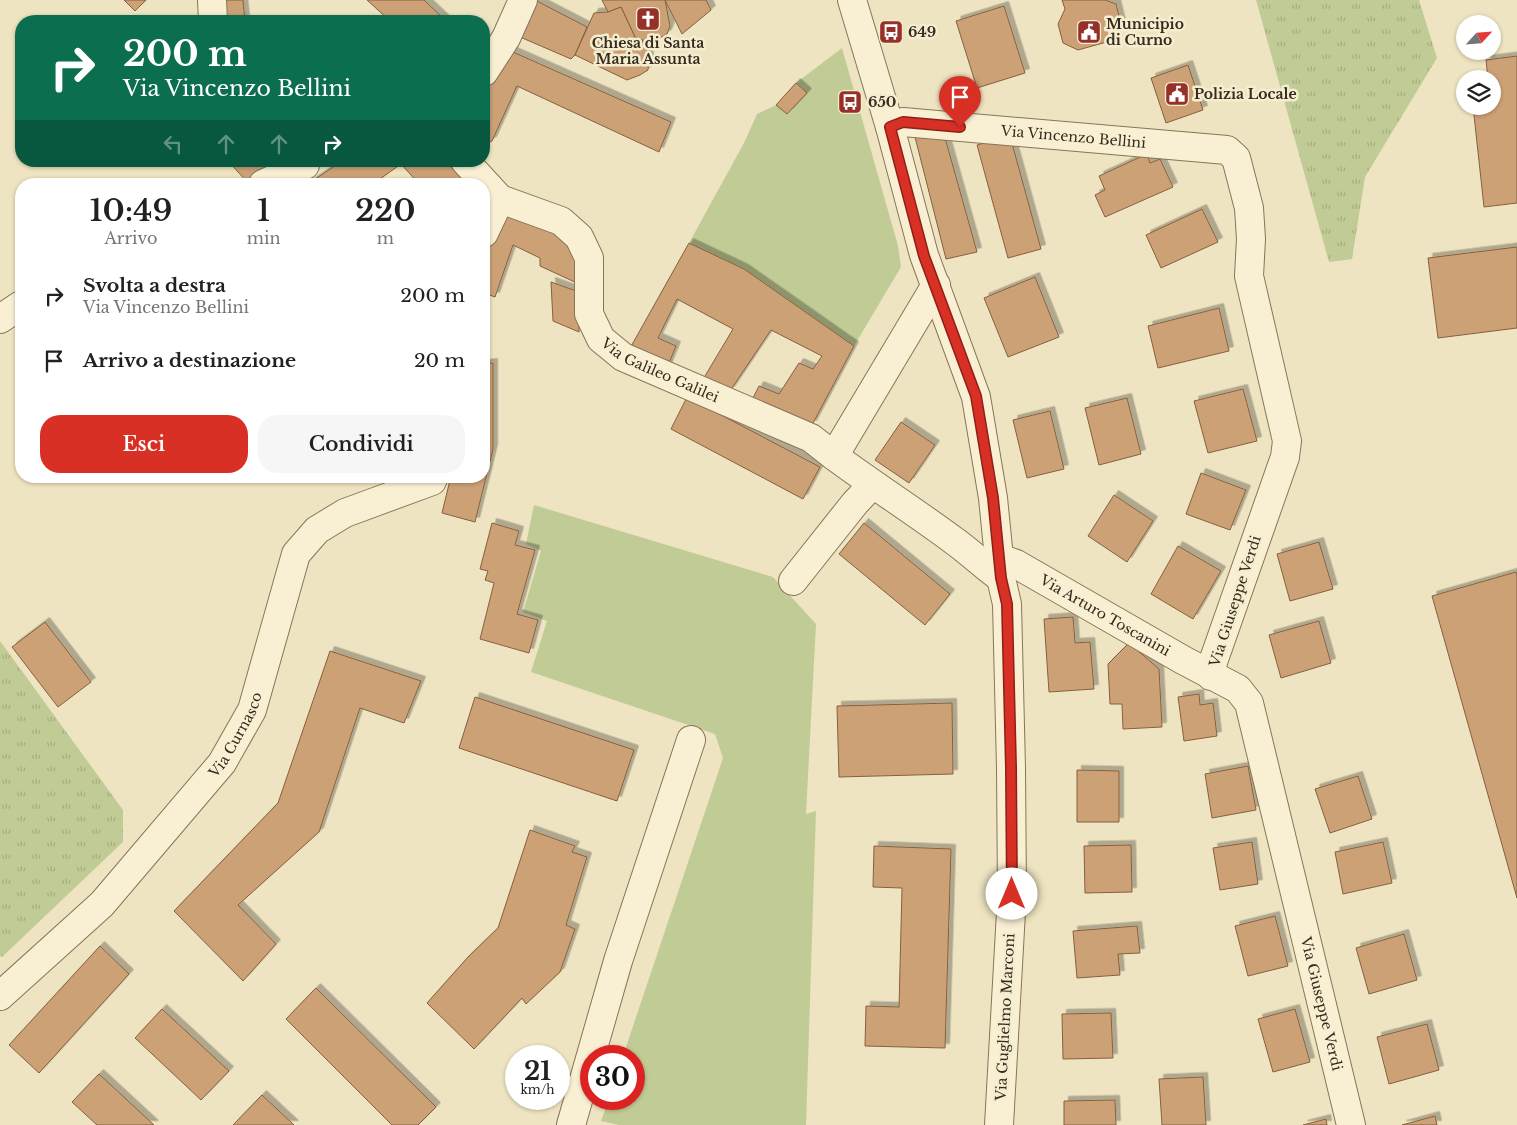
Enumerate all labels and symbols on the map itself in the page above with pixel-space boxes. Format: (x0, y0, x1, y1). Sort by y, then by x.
church icon: Chiesa di Santa Maria Assunta (635, 6, 661, 32)
place label: Municipio di Curno (1106, 15, 1184, 49)
north arrow (1456, 15, 1501, 60)
bus stop icon: 649 (878, 19, 904, 45)
public building icon: Municipio di Curno (1076, 19, 1102, 45)
place label: 649 (908, 23, 936, 41)
place label: Chiesa di Santa Maria Assunta (592, 34, 704, 68)
pin (939, 76, 981, 127)
public building icon: Polizia Locale (1164, 81, 1190, 107)
place label: Polizia Locale (1194, 85, 1297, 103)
bus stop icon: 650 (837, 89, 863, 115)
place label: 650 (868, 93, 896, 111)
street label: Via Vincenzo Bellini (999, 121, 1147, 152)
street label: Via Galileo Galilei (597, 333, 722, 406)
street label: Via Giuseppe Verdi (1205, 533, 1265, 670)
street label: Via Arturo Toscanini (1036, 570, 1174, 660)
street label: Via Curnasco (204, 690, 266, 782)
position arrow (985, 867, 1037, 919)
street label: Via Guglielmo Marconi (992, 932, 1018, 1102)
street label: Via Giuseppe Verdi (1297, 934, 1347, 1073)
speed limit sign: 30 (580, 1045, 645, 1110)

